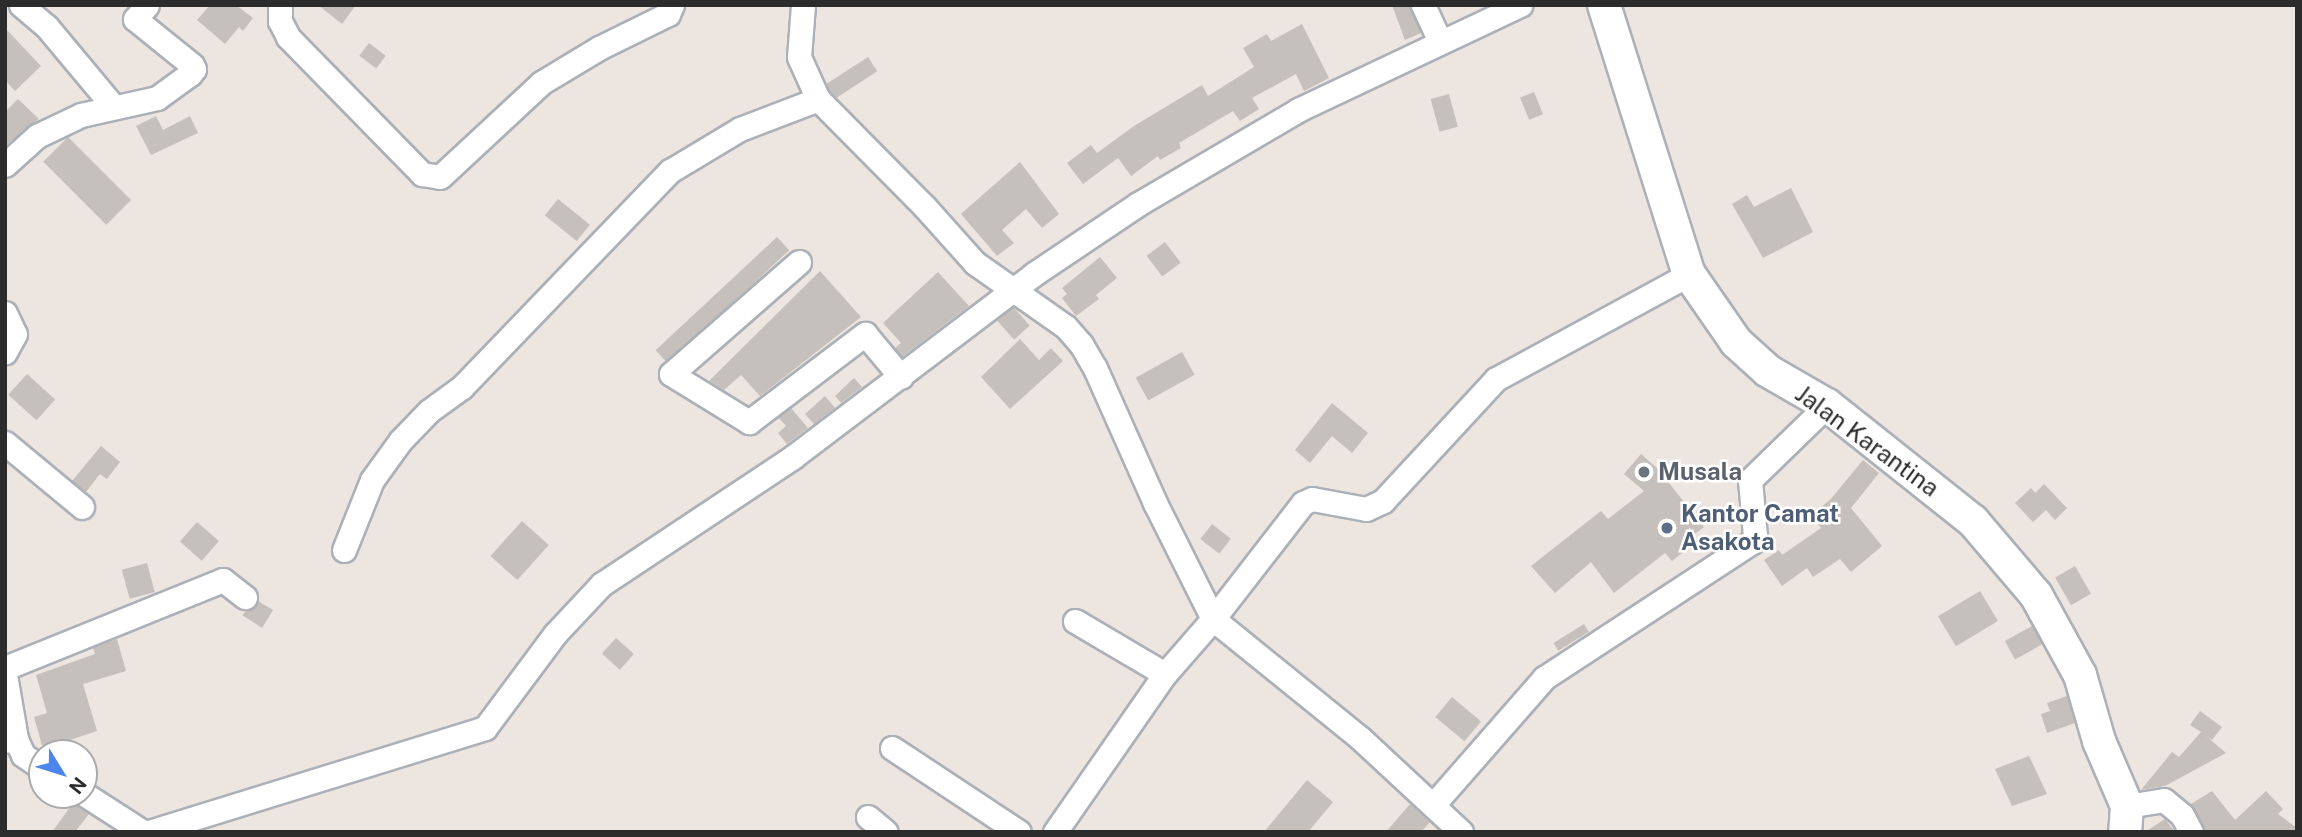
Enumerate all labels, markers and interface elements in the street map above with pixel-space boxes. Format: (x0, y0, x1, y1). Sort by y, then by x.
street label: Jalan Karantina (1790, 379, 1944, 503)
place label: Musala (1658, 458, 1742, 486)
marker: Musala (1636, 464, 1652, 480)
place label: Kantor Camat Asakota (1681, 500, 1839, 556)
marker: Kantor Camat Asakota (1659, 520, 1675, 536)
north arrow (28, 739, 98, 809)
text: N (65, 773, 91, 798)

